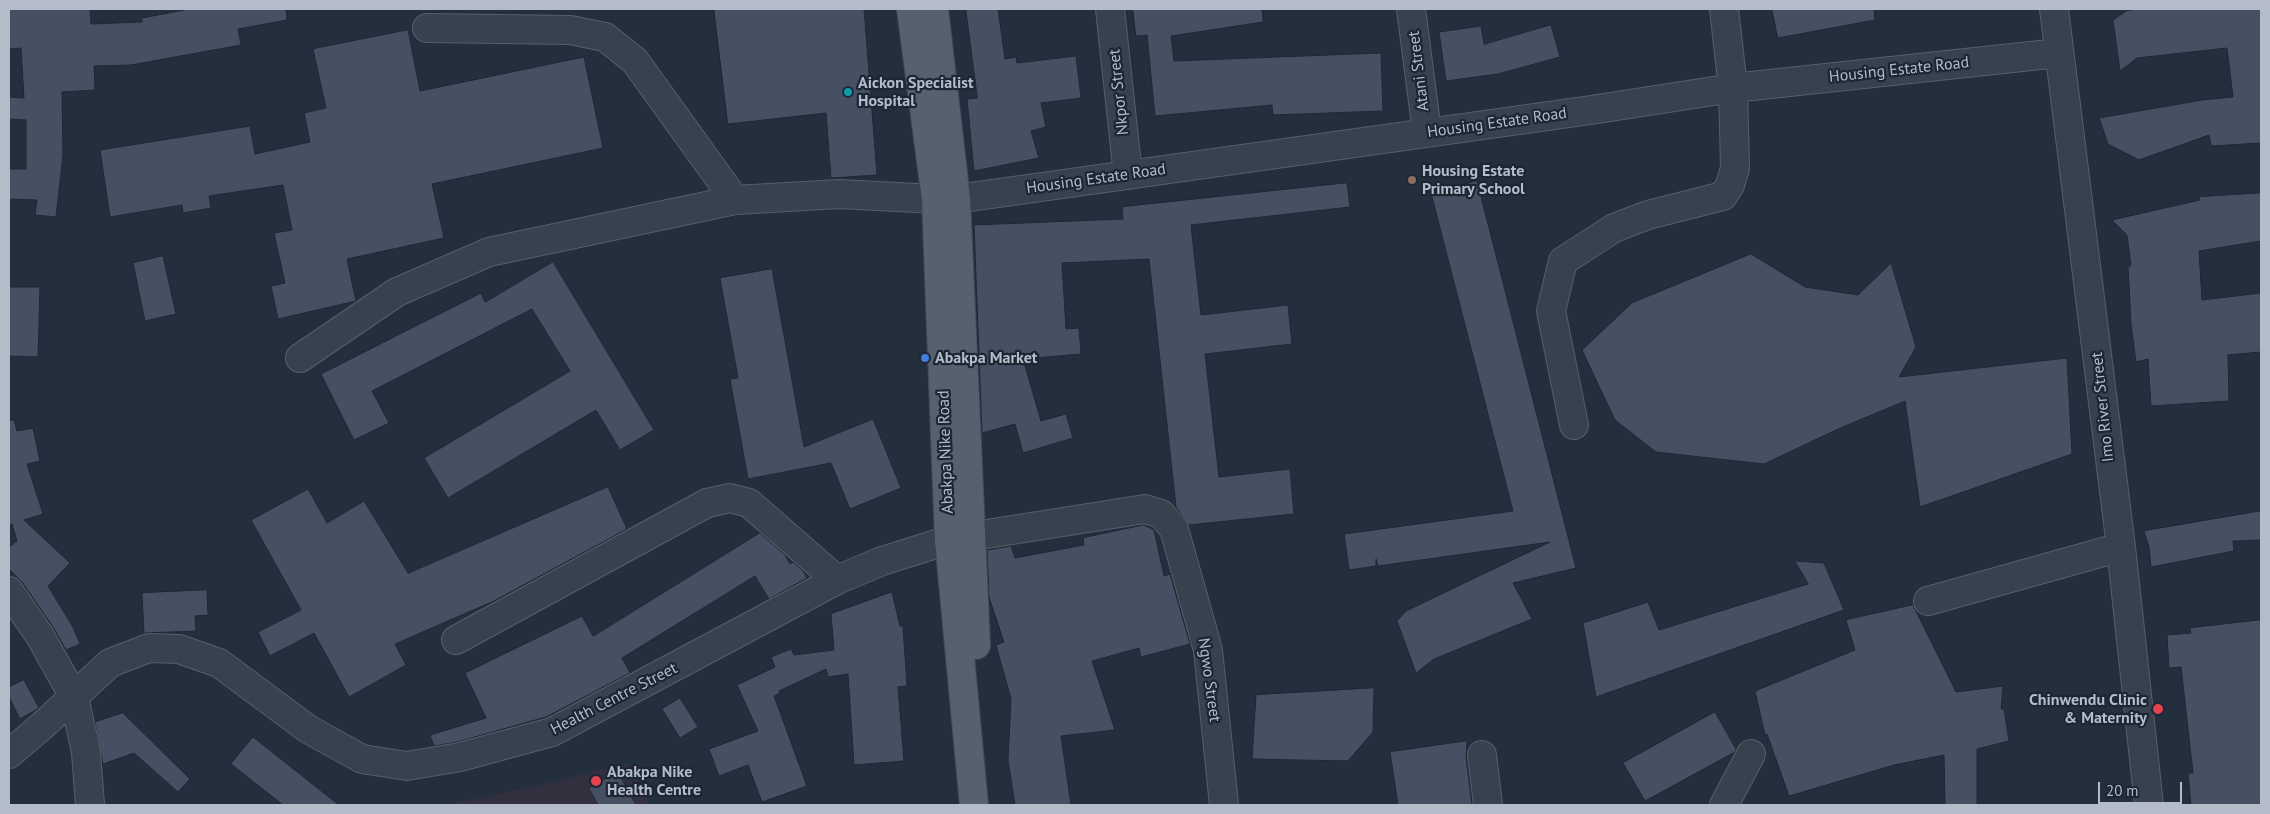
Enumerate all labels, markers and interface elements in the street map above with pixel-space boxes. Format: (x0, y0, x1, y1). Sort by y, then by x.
street label: Atani Street (1405, 30, 1433, 112)
street label: Nkpor Street (1105, 48, 1133, 136)
street label: Housing Estate Road (1828, 53, 1970, 87)
place label: Aickon Specialist Hospital (858, 73, 974, 111)
marker: Aickon Specialist Hospital (842, 86, 854, 98)
street label: Housing Estate Road (1426, 104, 1568, 142)
street label: Housing Estate Road (1025, 160, 1167, 198)
place label: Housing Estate Primary School (1422, 161, 1525, 199)
marker: Housing Estate Primary School (1406, 174, 1418, 186)
place label: Abakpa Market (935, 348, 1037, 368)
street label: Imo River Street (2088, 351, 2118, 463)
marker: Abakpa Market (919, 352, 931, 364)
street label: Abakpa Nike Road (934, 390, 958, 514)
street label: Ngwo Street (1194, 637, 1224, 723)
street label: Health Centre Street (547, 659, 681, 739)
place label: Chinwendu Clinic & Maternity (2029, 690, 2147, 728)
marker: Chinwendu Clinic & Maternity (2151, 702, 2165, 716)
place label: Abakpa Nike Health Centre (607, 762, 701, 800)
scale bar (2100, 772, 2184, 804)
marker: Abakpa Nike Health Centre (589, 774, 603, 788)
text: 20 m (2106, 781, 2139, 800)

